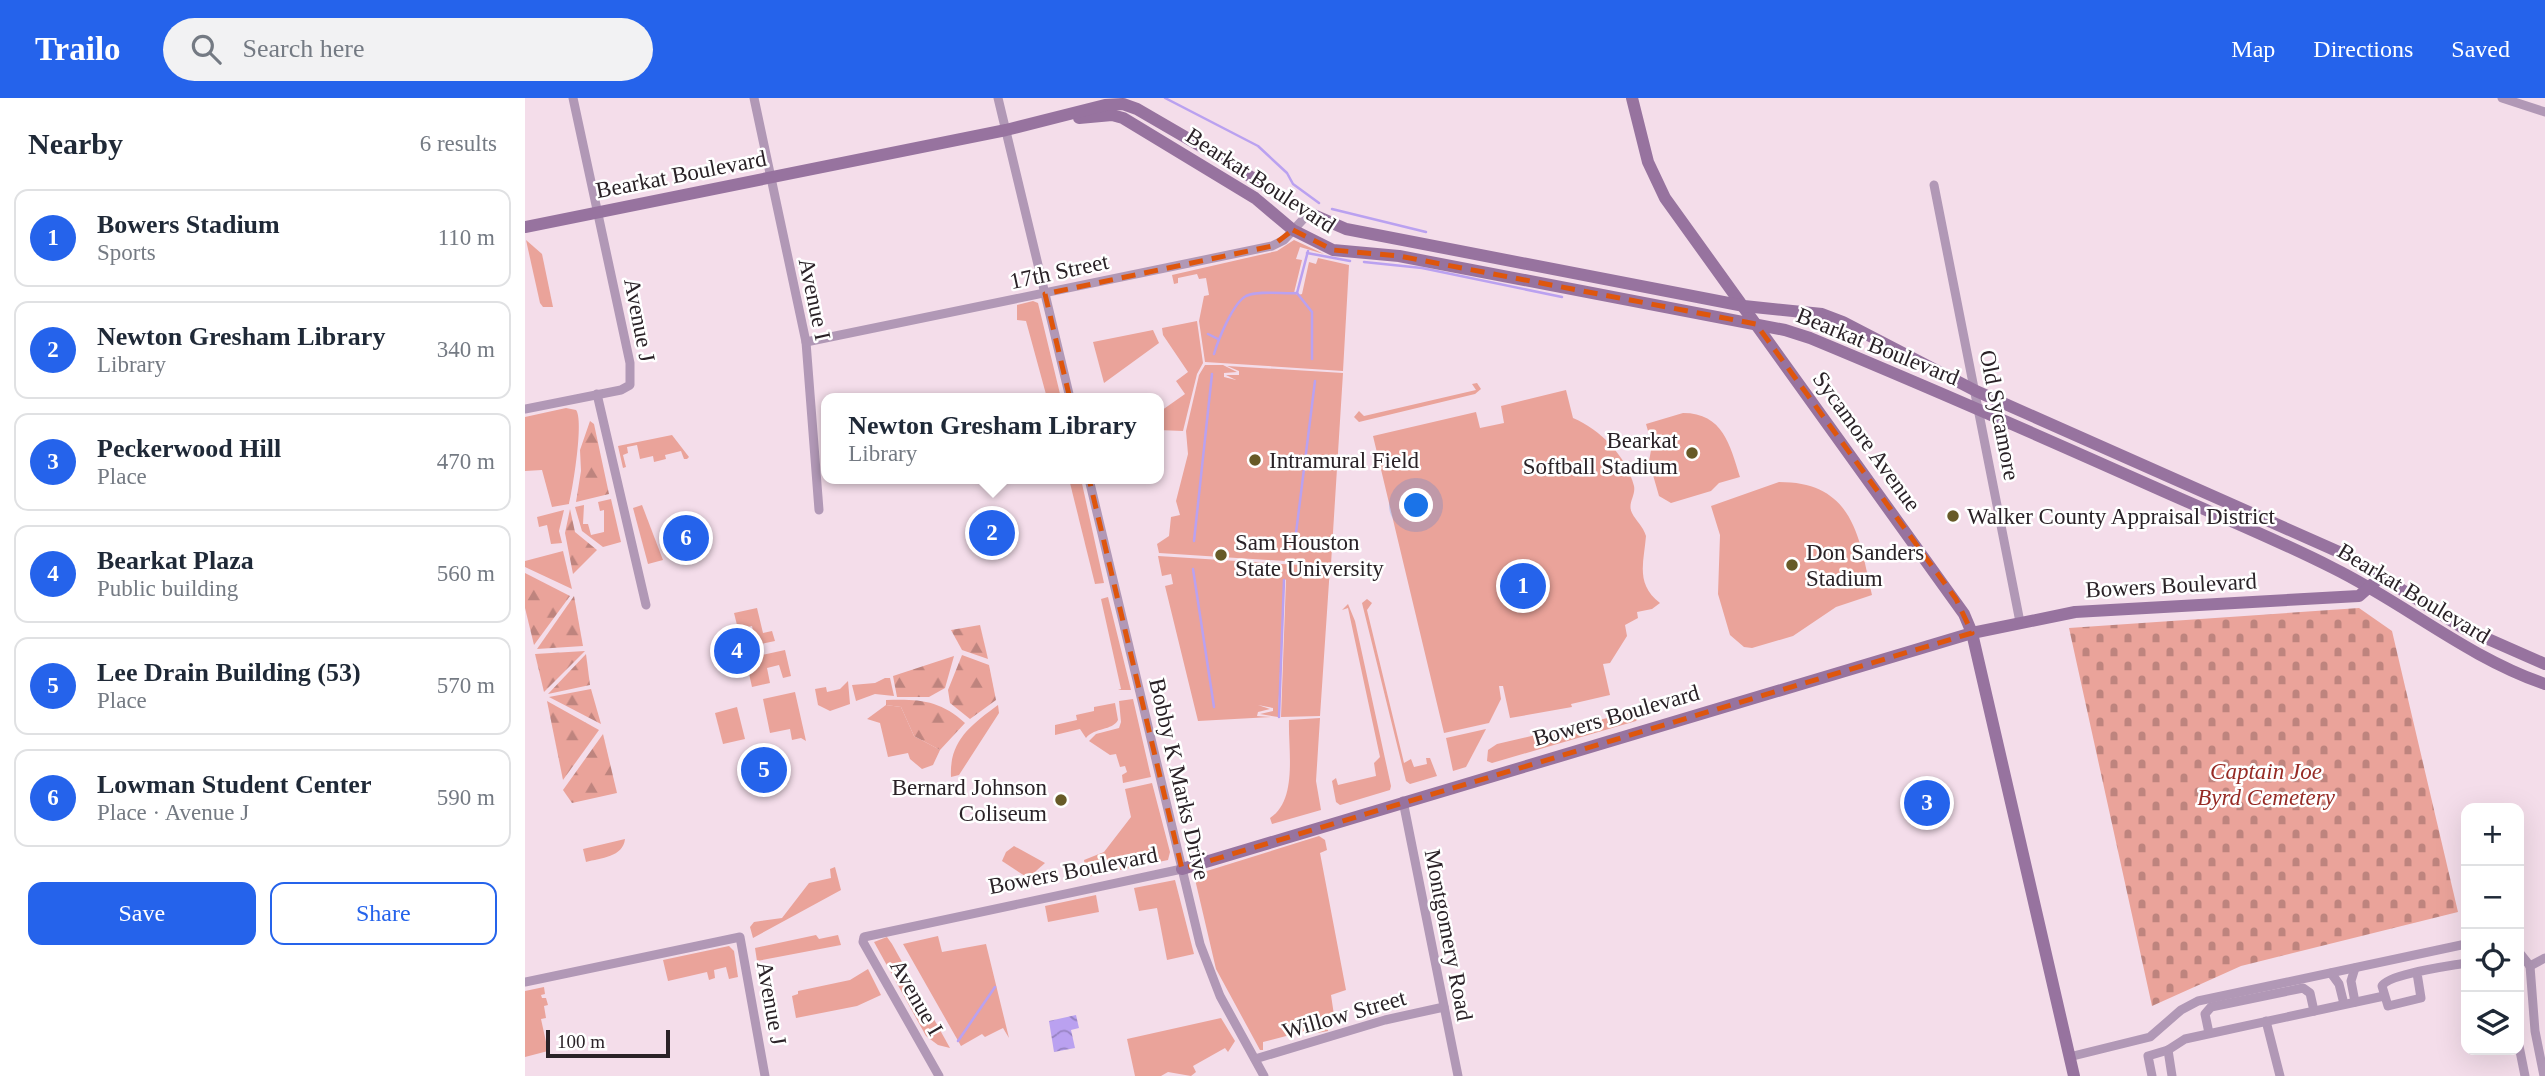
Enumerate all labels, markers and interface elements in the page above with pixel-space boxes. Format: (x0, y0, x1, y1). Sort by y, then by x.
search box (163, 18, 653, 81)
icon: search (187, 30, 225, 68)
text: Trailo (35, 31, 121, 67)
text: Search here (243, 34, 365, 63)
text: Map (2231, 36, 2275, 62)
text: Directions (2313, 36, 2413, 62)
text: Saved (2451, 36, 2510, 62)
street label: Bearkat Boulevard (1181, 123, 1341, 238)
text: Nearby (28, 127, 123, 160)
text: 6 results (420, 131, 497, 156)
street label: Bearkat Boulevard (594, 146, 769, 203)
text: Bowers Stadium (97, 210, 280, 239)
text: 1 (47, 225, 59, 250)
text: 110 m (438, 225, 495, 250)
text: Sports (97, 240, 156, 265)
street label: 17th Street (1007, 249, 1111, 294)
street label: Avenue I (794, 256, 835, 342)
street label: Avenue J (619, 276, 660, 364)
street label: Bearkat Boulevard (1793, 302, 1963, 391)
text: Newton Gresham Library (97, 322, 385, 351)
text: 2 (47, 337, 59, 362)
text: 340 m (437, 337, 495, 362)
street label: Old Sycamore (1975, 348, 2024, 482)
text: Library (97, 352, 166, 377)
street label: Sycamore Avenue (1808, 367, 1926, 516)
popup (821, 393, 1164, 484)
text: Newton Gresham Library (848, 411, 1137, 440)
place label: Bearkat Softball Stadium (1523, 428, 1679, 479)
text: Peckerwood Hill (97, 434, 281, 463)
text: Library (848, 441, 917, 466)
marker: Bearkat Softball Stadium (1684, 445, 1700, 461)
place label: Intramural Field (1269, 448, 1420, 473)
text: 3 (47, 449, 59, 474)
text: 470 m (437, 449, 495, 474)
marker: Intramural Field (1247, 452, 1263, 468)
text: Place (97, 464, 147, 489)
your location (1399, 488, 1433, 522)
place label: Walker County Appraisal District (1967, 504, 2276, 529)
pin: 2 (969, 507, 1015, 559)
marker: Walker County Appraisal District (1945, 508, 1961, 524)
pin: 6 (663, 512, 709, 564)
place label: Sam Houston State University (1235, 530, 1384, 581)
street label: Bearkat Boulevard (2333, 538, 2495, 649)
place label: Don Sanders Stadium (1806, 540, 1924, 591)
text: Bearkat Plaza (97, 546, 254, 575)
marker: Sam Houston State University (1213, 547, 1229, 563)
marker: Don Sanders Stadium (1784, 557, 1800, 573)
pin: 1 (1500, 560, 1546, 612)
text: 4 (47, 561, 59, 586)
text: 560 m (437, 561, 495, 586)
street label: Bowers Boulevard (2085, 568, 2258, 602)
text: Public building (97, 576, 238, 601)
pin: 4 (714, 625, 760, 677)
text: Lee Drain Building (53) (97, 658, 361, 687)
text: 5 (47, 673, 59, 698)
text: 570 m (437, 673, 495, 698)
street label: Bobby K Marks Drive (1144, 676, 1215, 882)
street label: Bowers Boulevard (1530, 680, 1703, 751)
text: Place (97, 688, 147, 713)
pin: 5 (741, 744, 787, 796)
park label: Captain Joe Byrd Cemetery (2197, 759, 2336, 810)
text: Lowman Student Center (97, 770, 371, 799)
place label: Bernard Johnson Coliseum (892, 775, 1047, 826)
pin: 3 (1904, 777, 1950, 829)
text: 6 (47, 785, 59, 810)
text: 590 m (437, 785, 495, 810)
marker: Bernard Johnson Coliseum (1053, 792, 1069, 808)
text: Place · Avenue J (97, 800, 249, 825)
map controls (2461, 803, 2524, 1055)
button: + (2461, 803, 2524, 866)
street label: Bowers Boulevard (986, 842, 1160, 899)
street label: Montgomery Road (1420, 847, 1478, 1024)
button: − (2461, 866, 2524, 929)
button: Save (28, 882, 256, 945)
button: Share (270, 882, 497, 945)
button: locate (2461, 929, 2524, 992)
street label: Avenue I (885, 955, 948, 1040)
street label: Avenue J (752, 959, 791, 1047)
street label: Willow Street (1279, 985, 1409, 1044)
button: layers (2461, 992, 2524, 1055)
scale bar (546, 1027, 670, 1059)
text: 100 m (557, 1031, 605, 1052)

